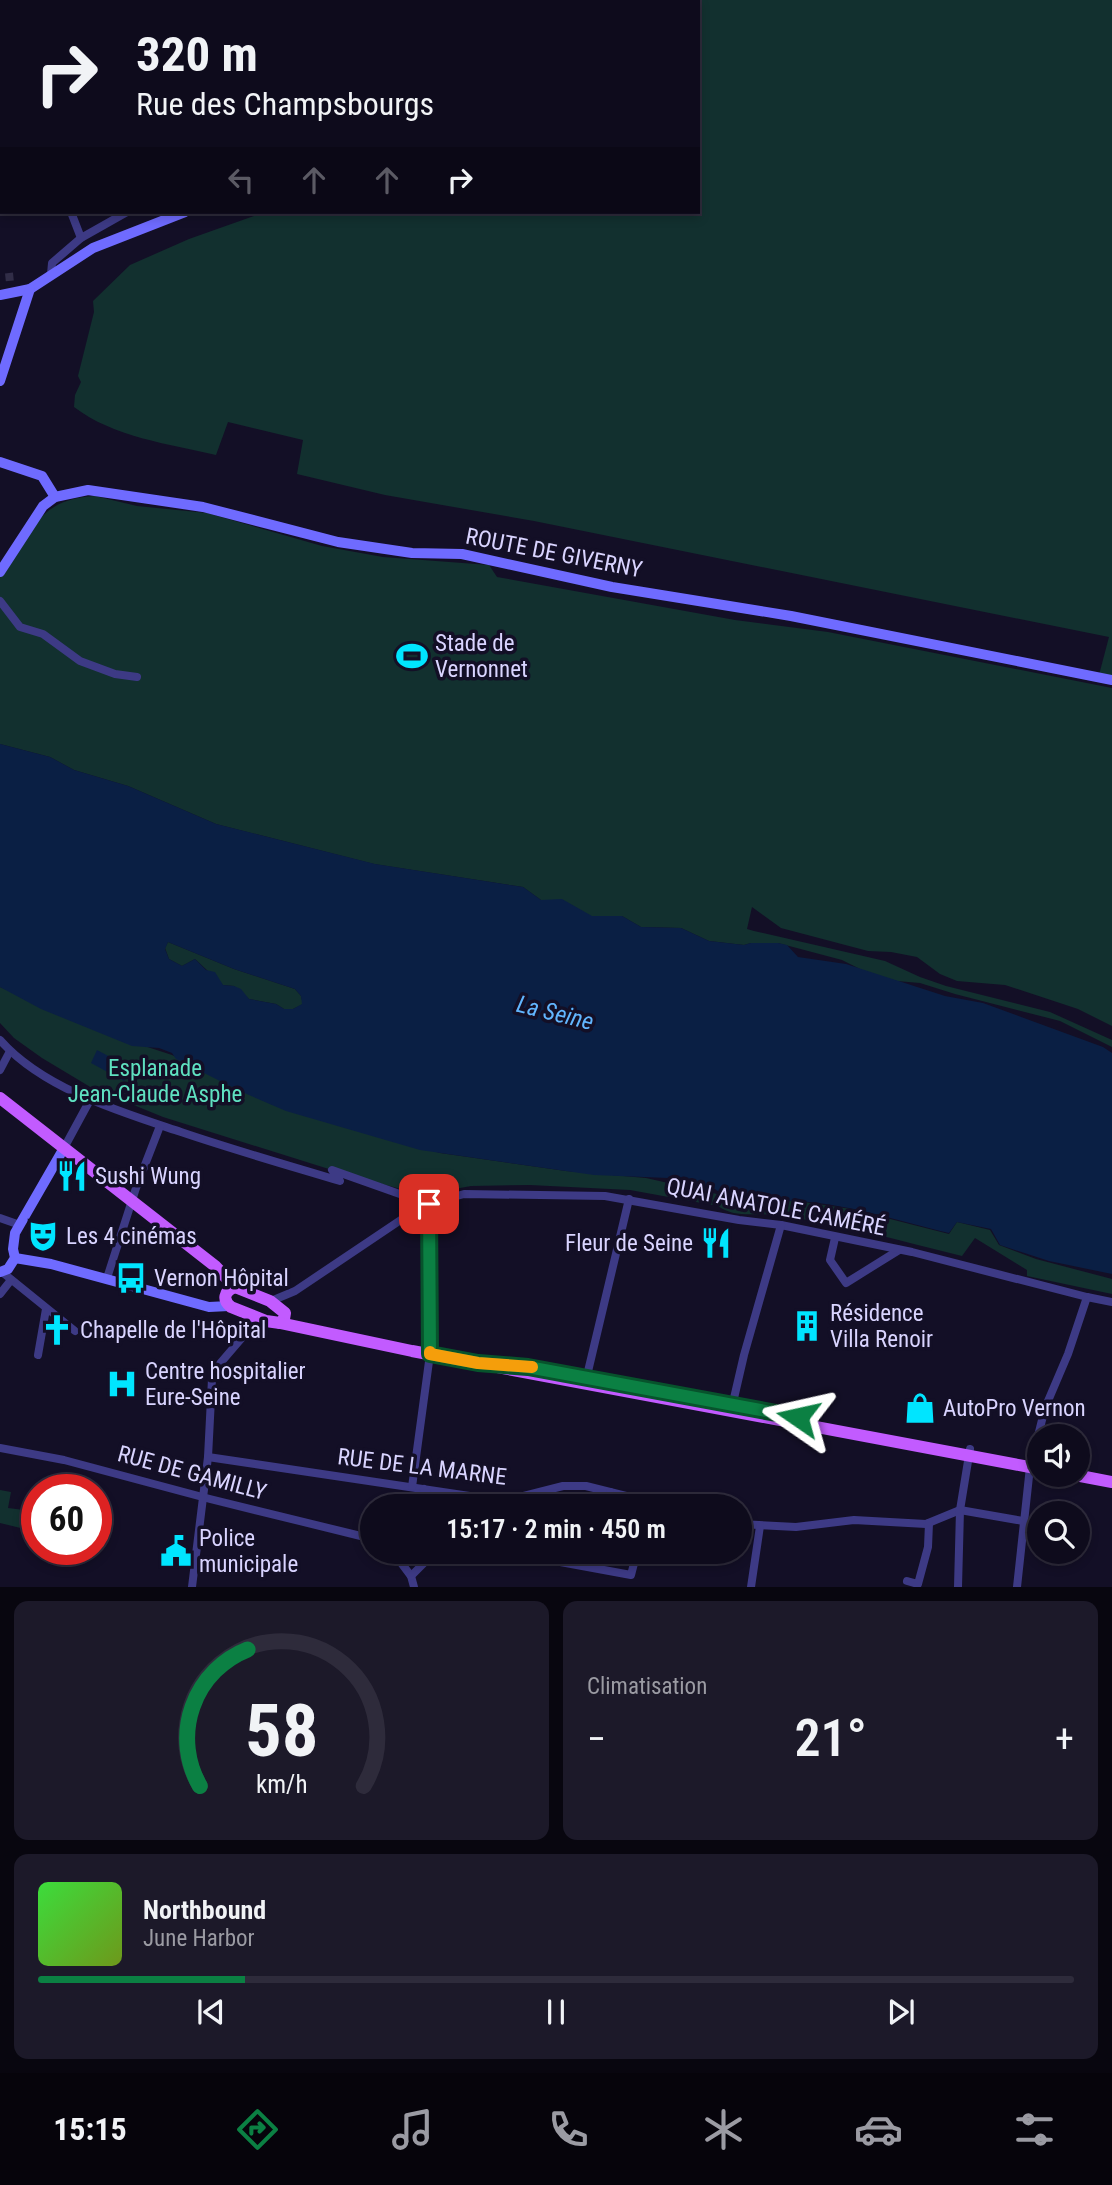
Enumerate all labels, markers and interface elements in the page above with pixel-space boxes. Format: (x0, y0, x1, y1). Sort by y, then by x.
text: 320 m (136, 26, 258, 83)
icon: right (21, 28, 112, 119)
text: Rue des Champsbourgs (136, 85, 434, 123)
icon: left (222, 161, 260, 199)
icon: ahead (295, 161, 333, 199)
icon: ahead (368, 161, 406, 199)
icon: right (441, 161, 479, 199)
street label: ROUTE DE GIVERNY (463, 523, 645, 583)
place label: Stade de Vernonnet (435, 630, 528, 683)
sports icon: Stade de Vernonnet (395, 639, 429, 673)
water label: La Seine (514, 990, 596, 1036)
park label: Esplanade Jean-Claude Asphe (68, 1055, 242, 1108)
restaurant icon: Sushi Wung (55, 1159, 89, 1193)
place label: Sushi Wung (95, 1163, 201, 1190)
street label: QUAI ANATOLE CAMÉRÉ (664, 1172, 888, 1241)
pin (399, 1174, 459, 1234)
icon: arrive (410, 1185, 448, 1223)
theatre icon: Les 4 cinémas (26, 1219, 60, 1253)
place label: Les 4 cinémas (66, 1223, 197, 1250)
restaurant icon: Fleur de Seine (699, 1226, 733, 1260)
place label: Fleur de Seine (565, 1230, 693, 1257)
bus stop icon: Vernon Hôpital (114, 1261, 148, 1295)
place label: Vernon Hôpital (154, 1265, 289, 1292)
place label: Résidence Villa Renoir (830, 1300, 933, 1353)
building icon: Résidence Villa Renoir (790, 1309, 824, 1343)
church icon: Chapelle de l'Hôpital (40, 1313, 74, 1347)
place label: Chapelle de l'Hôpital (80, 1317, 266, 1344)
place label: Centre hospitalier Eure-Seine (145, 1358, 306, 1411)
hospital icon: Centre hospitalier Eure-Seine (105, 1367, 139, 1401)
position arrow (761, 1380, 835, 1454)
shop icon: AutoPro Vernon (903, 1391, 937, 1425)
place label: AutoPro Vernon (943, 1395, 1086, 1422)
map controls (1027, 1424, 1090, 1564)
button: sound (1027, 1424, 1090, 1487)
street label: RUE DE GAMILLY (115, 1440, 269, 1506)
street label: RUE DE LA MARNE (336, 1443, 508, 1491)
speed limit sign: 60 (21, 1474, 112, 1565)
button: search (1027, 1501, 1090, 1564)
text: 15:17 · 2 min · 450 m (446, 1514, 666, 1544)
place label: Police municipale (199, 1525, 298, 1578)
public building icon: Police municipale (159, 1534, 193, 1568)
text: Climatisation (587, 1673, 707, 1700)
text: 58 (245, 1689, 318, 1775)
text: 21° (794, 1708, 867, 1769)
text: − (587, 1717, 606, 1761)
text: + (1055, 1717, 1074, 1761)
text: km/h (256, 1770, 307, 1799)
text: Northbound (143, 1895, 266, 1925)
text: June Harbor (143, 1925, 255, 1952)
icon: previous (192, 1993, 230, 2031)
icon: pause (537, 1993, 575, 2031)
icon: next (882, 1993, 920, 2031)
icon: directions (233, 2105, 282, 2154)
icon: music (388, 2105, 437, 2154)
icon: phone (544, 2105, 593, 2154)
icon: climate (699, 2105, 748, 2154)
icon: car (854, 2105, 903, 2154)
icon: filters (1010, 2105, 1059, 2154)
text: 15:15 (53, 2110, 127, 2148)

